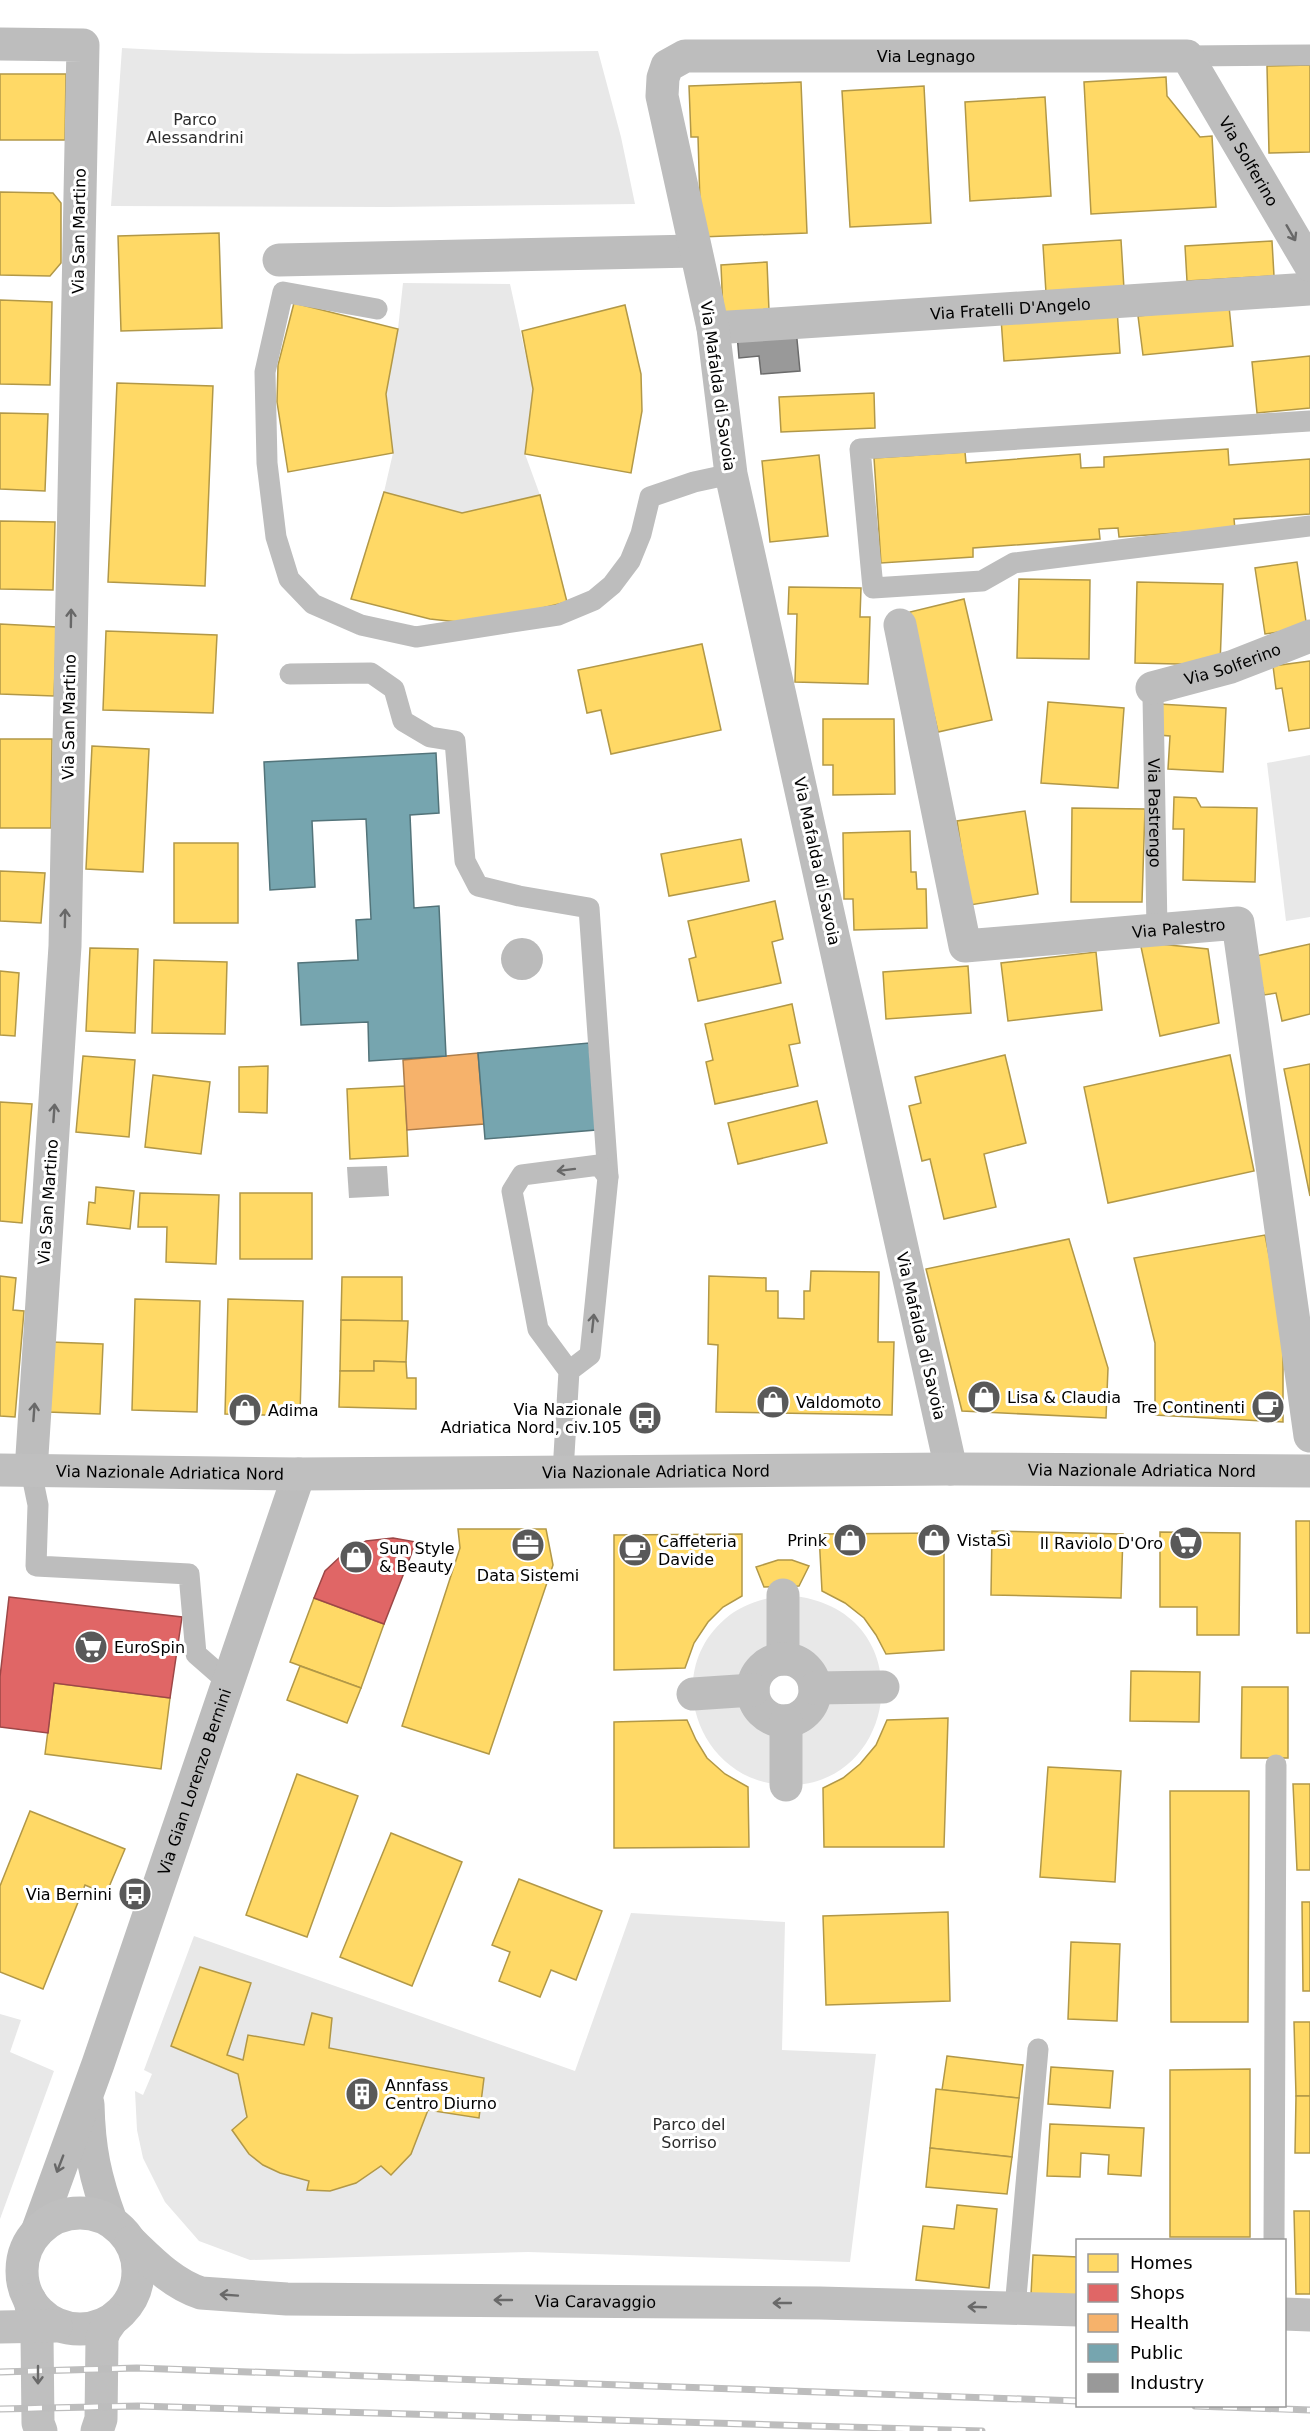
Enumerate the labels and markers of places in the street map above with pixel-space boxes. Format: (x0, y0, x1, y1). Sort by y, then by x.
shop icon: Lisa & Claudia (966, 1379, 1002, 1415)
shop icon: Valdomoto (755, 1384, 791, 1420)
place label: Lisa & Claudia (1007, 1388, 1121, 1407)
cafe icon: Tre Continenti (1250, 1389, 1286, 1425)
shop icon: Adima (227, 1392, 263, 1428)
place label: Valdomoto (796, 1393, 881, 1412)
place label: Tre Continenti (1133, 1398, 1245, 1417)
place label: Via Nazionale Adriatica Nord, civ.105 (440, 1400, 622, 1437)
bus stop icon: Via Nazionale Adriatica Nord, civ.105 (627, 1400, 663, 1436)
place label: Adima (268, 1401, 319, 1420)
shop icon: Prink (832, 1522, 868, 1558)
shop icon: VistaSì (916, 1522, 952, 1558)
supermarket icon: Il Raviolo D'Oro (1168, 1525, 1204, 1561)
office icon: Data Sistemi (510, 1527, 546, 1563)
place label: Prink (787, 1531, 828, 1550)
place label: VistaSì (957, 1531, 1011, 1550)
cafe icon: Caffeteria Davide (617, 1532, 653, 1568)
place label: Caffeteria Davide (658, 1532, 737, 1569)
place label: Il Raviolo D'Oro (1040, 1534, 1163, 1553)
shop icon: Sun Style & Beauty (338, 1539, 374, 1575)
place label: Sun Style & Beauty (379, 1539, 455, 1576)
place label: Data Sistemi (477, 1566, 579, 1585)
supermarket icon: EuroSpin (73, 1629, 109, 1665)
place label: EuroSpin (114, 1638, 185, 1657)
bus stop icon: Via Bernini (117, 1876, 153, 1912)
place label: Via Bernini (26, 1885, 112, 1904)
building icon: Annfass Centro Diurno (344, 2076, 380, 2112)
place label: Annfass Centro Diurno (385, 2076, 497, 2113)

